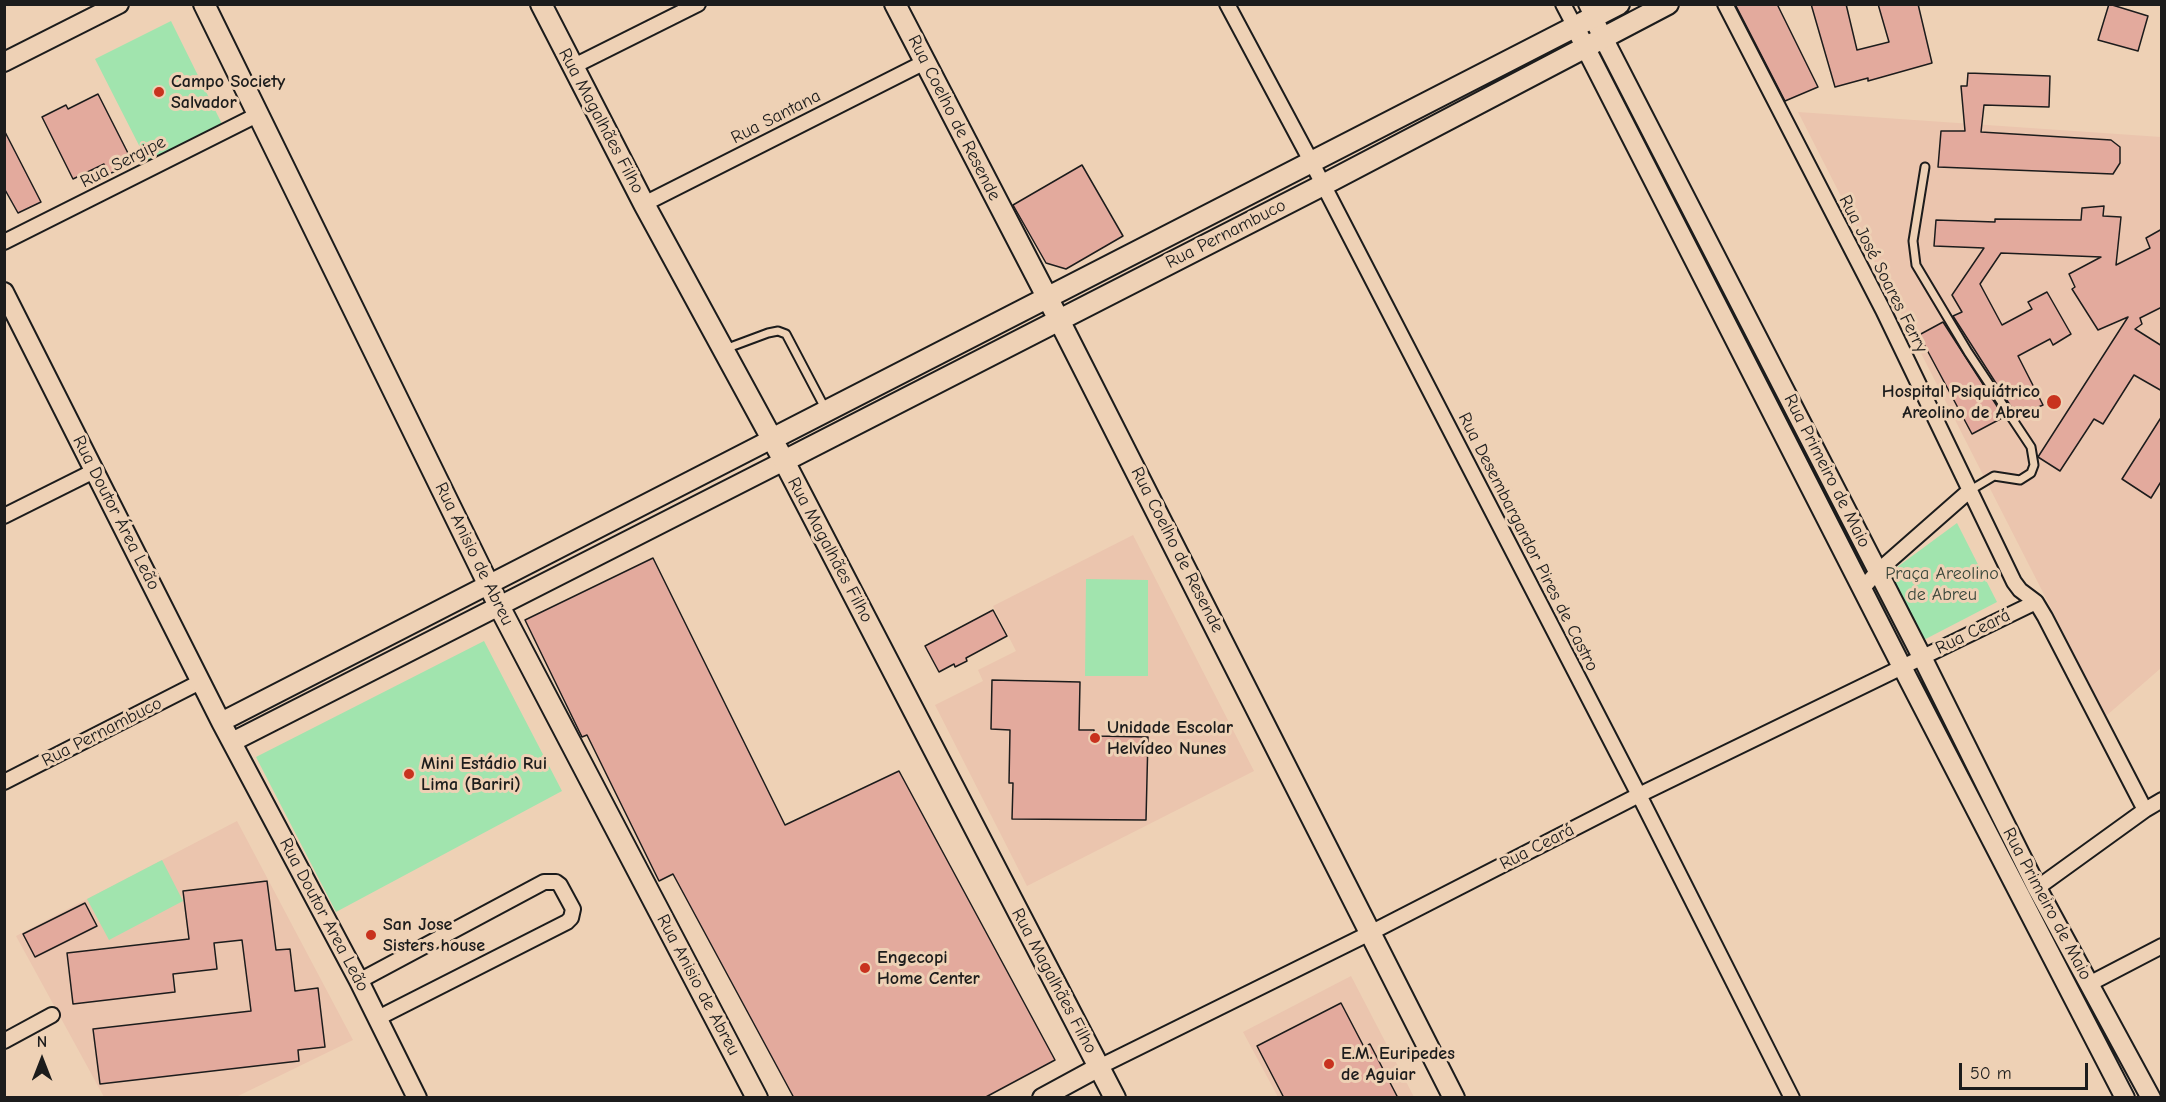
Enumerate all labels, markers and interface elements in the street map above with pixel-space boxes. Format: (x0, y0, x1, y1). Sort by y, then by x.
street label: Rua Coelho de Resende (903, 32, 1005, 204)
street label: Rua Magalhães Filho (554, 45, 648, 197)
place label: Campo Society Salvador (171, 71, 285, 113)
marker: Campo Society Salvador (152, 85, 166, 99)
street label: Rua Santana (728, 85, 824, 149)
street label: Rua Sergipe (77, 131, 169, 193)
street label: Rua José Soares Ferry (1834, 192, 1932, 356)
street label: Rua Pernambuco (1162, 194, 1290, 274)
place label: Hospital Psiquiátrico Areolino de Abreu (1882, 381, 2040, 424)
street label: Rua Primeiro de Maio (1779, 391, 1875, 551)
marker: Hospital Psiquiátrico Areolino de Abreu (2045, 393, 2063, 411)
street label: Rua Desembargardor Pires de Castro (1453, 409, 1603, 675)
street label: Rua Doutor Área Leão (68, 432, 164, 594)
street label: Rua Coelho de Resende (1126, 464, 1228, 636)
street label: Rua Magalhães Filho (783, 474, 877, 626)
street label: Rua Anisio de Abreu (430, 479, 518, 629)
park label: Praça Areolino de Abreu (1885, 563, 1999, 606)
street label: Rua Ceará (1932, 605, 2014, 659)
street label: Rua Pernambuco (38, 692, 166, 772)
place label: Unidade Escolar Helvídeo Nunes (1107, 717, 1233, 760)
marker: Unidade Escolar Helvídeo Nunes (1088, 731, 1102, 745)
place label: Mini Estádio Rui Lima (Bariri) (421, 753, 547, 795)
marker: Mini Estádio Rui Lima (Bariri) (402, 767, 416, 781)
street label: Rua Ceará (1496, 819, 1578, 875)
street label: Rua Primeiro de Maio (1998, 824, 2096, 984)
street label: Rua Doutor Area Leão (274, 835, 374, 995)
street label: Rua Magalhães Filho (1007, 905, 1101, 1057)
street label: Rua Anisio de Abreu (652, 911, 744, 1059)
place label: San Jose Sisters house (383, 914, 485, 956)
marker: San Jose Sisters house (364, 928, 378, 942)
place label: Engecopi Home Center (877, 947, 980, 990)
marker: Engecopi Home Center (858, 961, 872, 975)
north arrow (12, 1030, 72, 1090)
text: N (37, 1033, 47, 1051)
place label: E.M. Euripedes de Aguiar (1341, 1043, 1455, 1086)
scale bar (1962, 1051, 2091, 1089)
marker: E.M. Euripedes de Aguiar (1322, 1057, 1336, 1071)
text: 50 m (1970, 1063, 2012, 1084)

